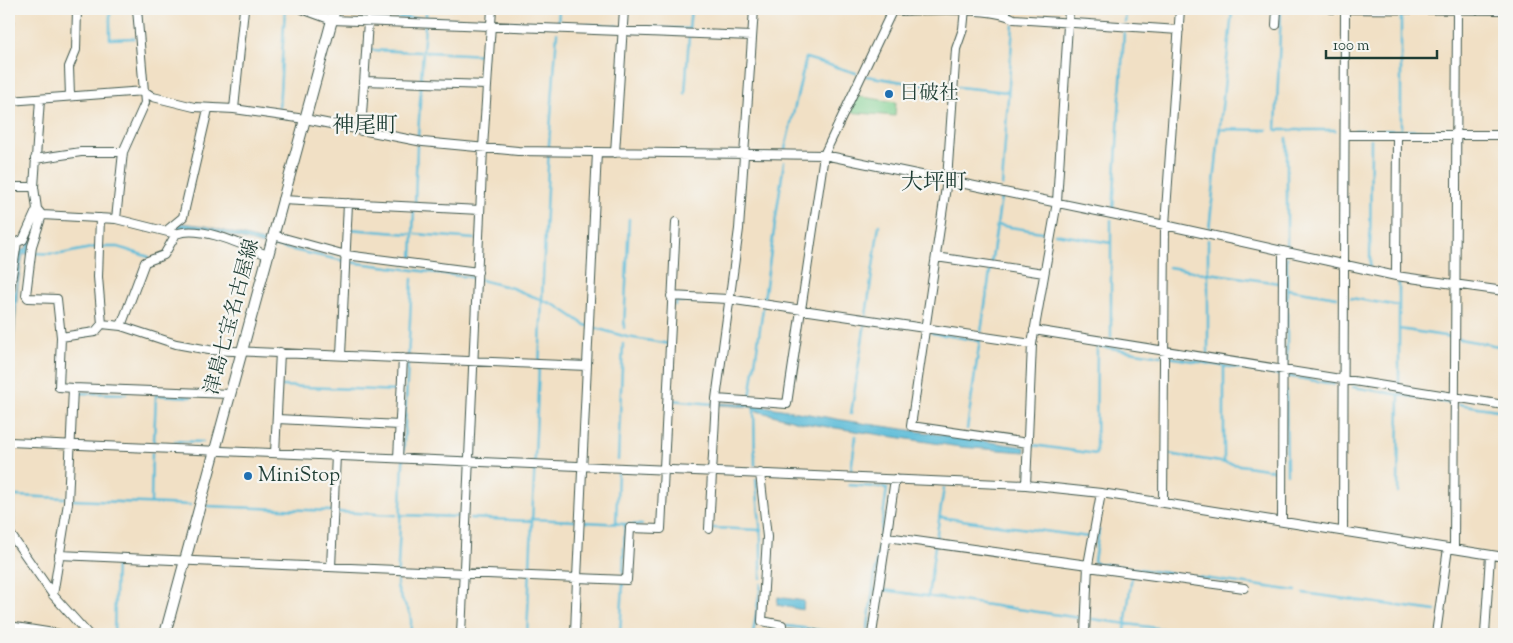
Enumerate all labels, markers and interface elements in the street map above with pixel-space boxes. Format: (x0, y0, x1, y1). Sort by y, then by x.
scale bar (1326, 28, 1437, 60)
text: 100 m (1333, 36, 1370, 57)
place label: 日破社 (899, 80, 959, 109)
marker: 日破社 (883, 88, 895, 100)
district label: 神尾町 (332, 111, 398, 143)
district label: 大坪町 (901, 168, 967, 200)
street label: 津島七宝名古屋線 (198, 236, 268, 398)
place label: MiniStop (258, 462, 340, 491)
marker: MiniStop (242, 470, 254, 482)

